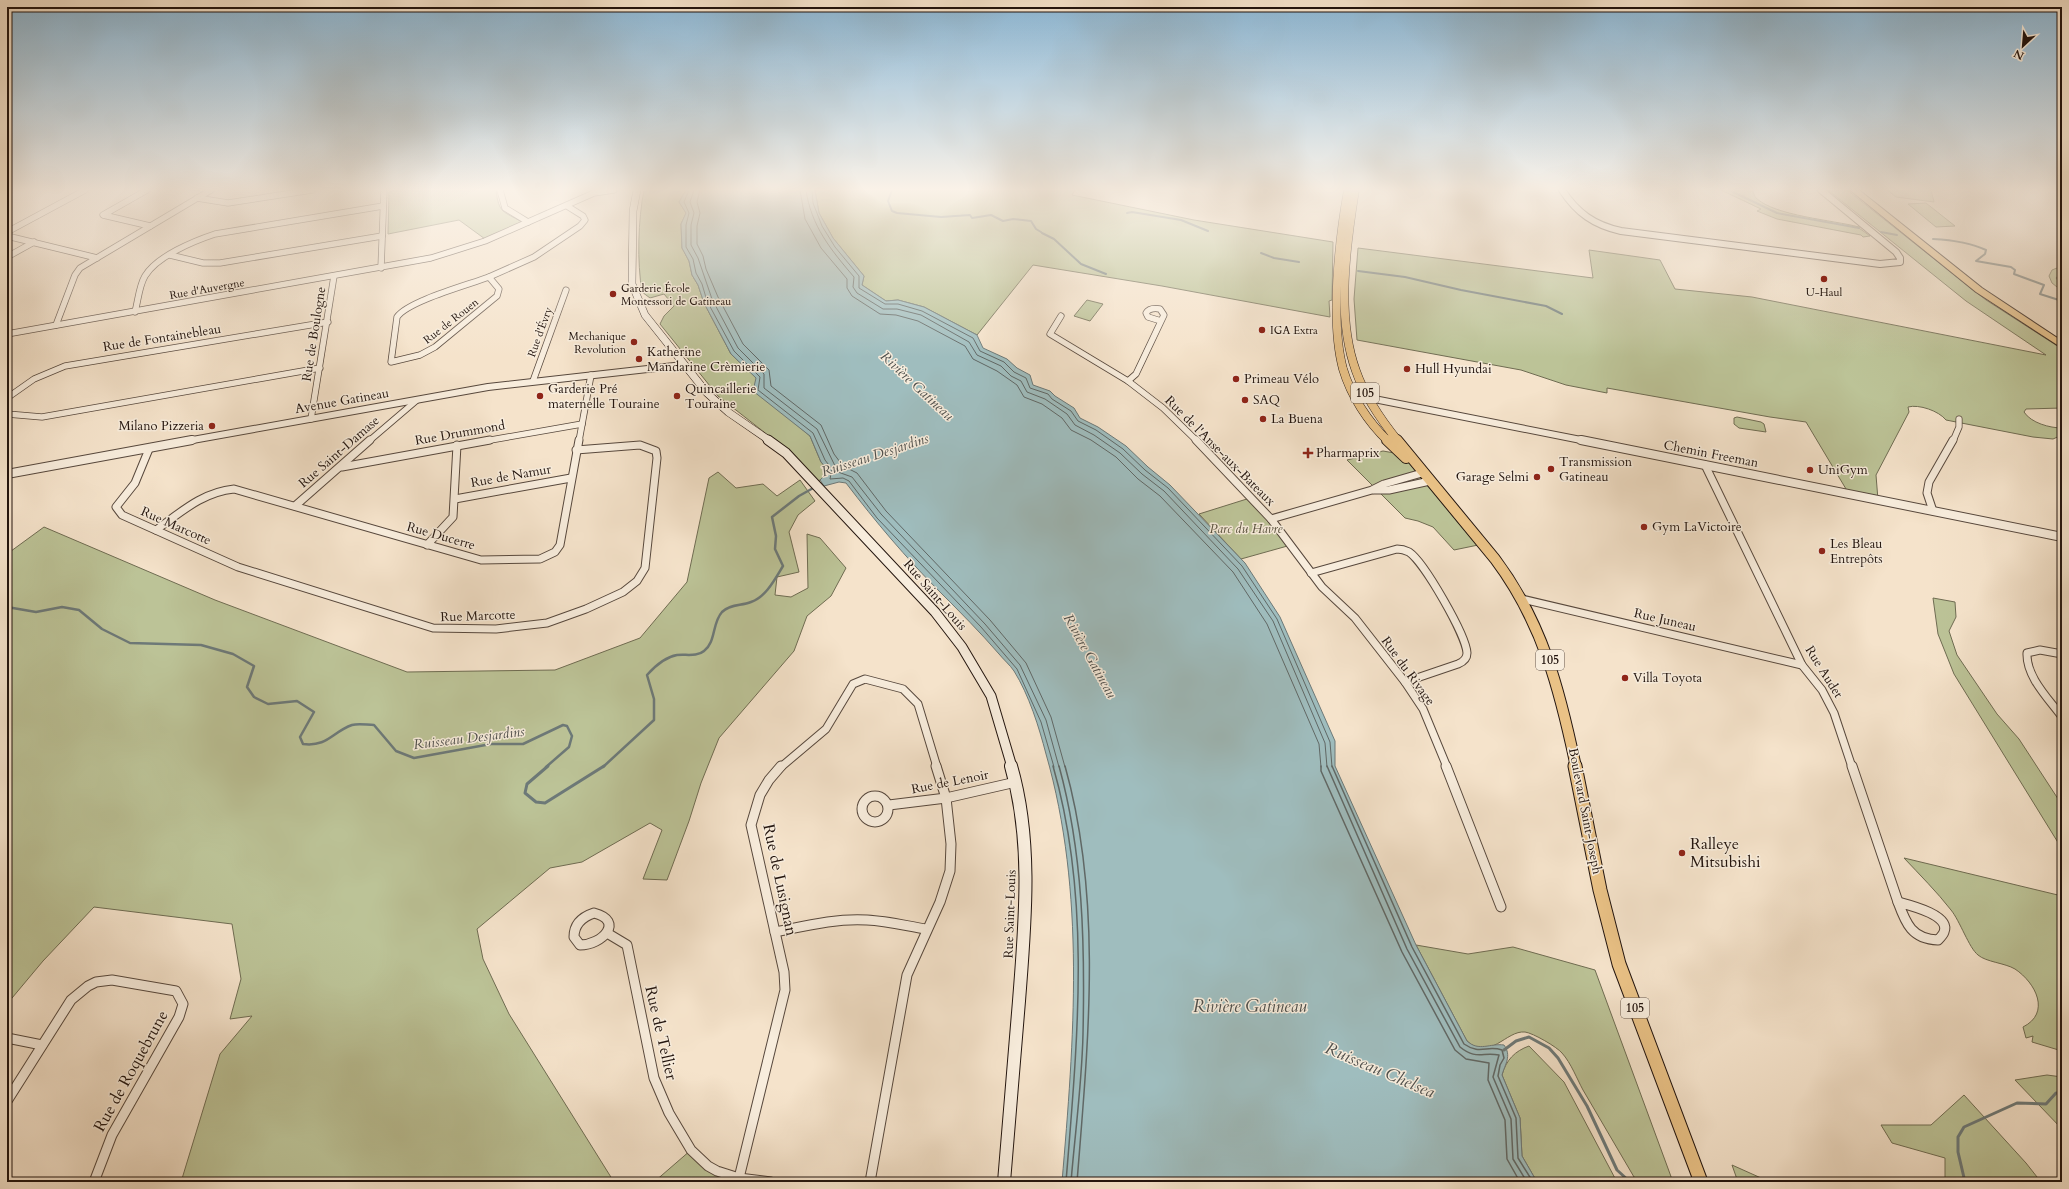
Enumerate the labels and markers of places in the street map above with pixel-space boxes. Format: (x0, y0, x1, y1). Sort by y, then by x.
marker: U-Haul (1819, 274, 1829, 284)
place label: Garderie École Montessori de Gatineau (621, 281, 731, 309)
place label: U-Haul (1806, 285, 1843, 300)
marker: Garderie École Montessori de Gatineau (608, 289, 618, 299)
place label: IGA Extra (1270, 323, 1318, 338)
marker: IGA Extra (1257, 325, 1267, 335)
place label: Mechanique Revolution (569, 329, 627, 357)
marker: Mechanique Revolution (629, 337, 639, 347)
place label: Katherine Mandarine Crèmierie (647, 343, 766, 376)
marker: Katherine Mandarine Crèmierie (634, 354, 644, 364)
place label: Hull Hyundai (1415, 360, 1492, 378)
marker: Hull Hyundai (1402, 364, 1412, 374)
place label: Primeau Vélo (1244, 370, 1319, 388)
marker: Primeau Vélo (1231, 374, 1241, 384)
place label: Garderie Pré maternelle Touraine (548, 380, 660, 413)
place label: Quincaillerie Touraine (685, 380, 757, 413)
marker: Garderie Pré maternelle Touraine (535, 391, 545, 401)
marker: Quincaillerie Touraine (672, 391, 682, 401)
place label: SAQ (1253, 391, 1280, 409)
marker: SAQ (1240, 395, 1250, 405)
place label: La Buena (1271, 410, 1323, 428)
marker: La Buena (1258, 414, 1268, 424)
place label: Milano Pizzeria (118, 417, 204, 435)
marker: Milano Pizzeria (207, 421, 217, 431)
place label: Pharmaprix (1316, 444, 1380, 462)
marker: Pharmaprix (1303, 448, 1313, 458)
place label: Transmission Gatineau (1559, 453, 1633, 486)
place label: UniGym (1818, 461, 1868, 479)
marker: Transmission Gatineau (1546, 464, 1556, 474)
marker: UniGym (1805, 465, 1815, 475)
place label: Garage Selmi (1456, 468, 1529, 486)
marker: Garage Selmi (1532, 472, 1542, 482)
place label: Gym LaVictoire (1652, 518, 1742, 536)
marker: Gym LaVictoire (1639, 522, 1649, 532)
place label: Les Bleau Entrepôts (1830, 535, 1883, 568)
marker: Les Bleau Entrepôts (1817, 546, 1827, 556)
place label: Villa Toyota (1633, 669, 1702, 687)
marker: Villa Toyota (1620, 673, 1630, 683)
place label: Ralleye Mitsubishi (1690, 833, 1761, 873)
marker: Ralleye Mitsubishi (1677, 848, 1687, 858)

